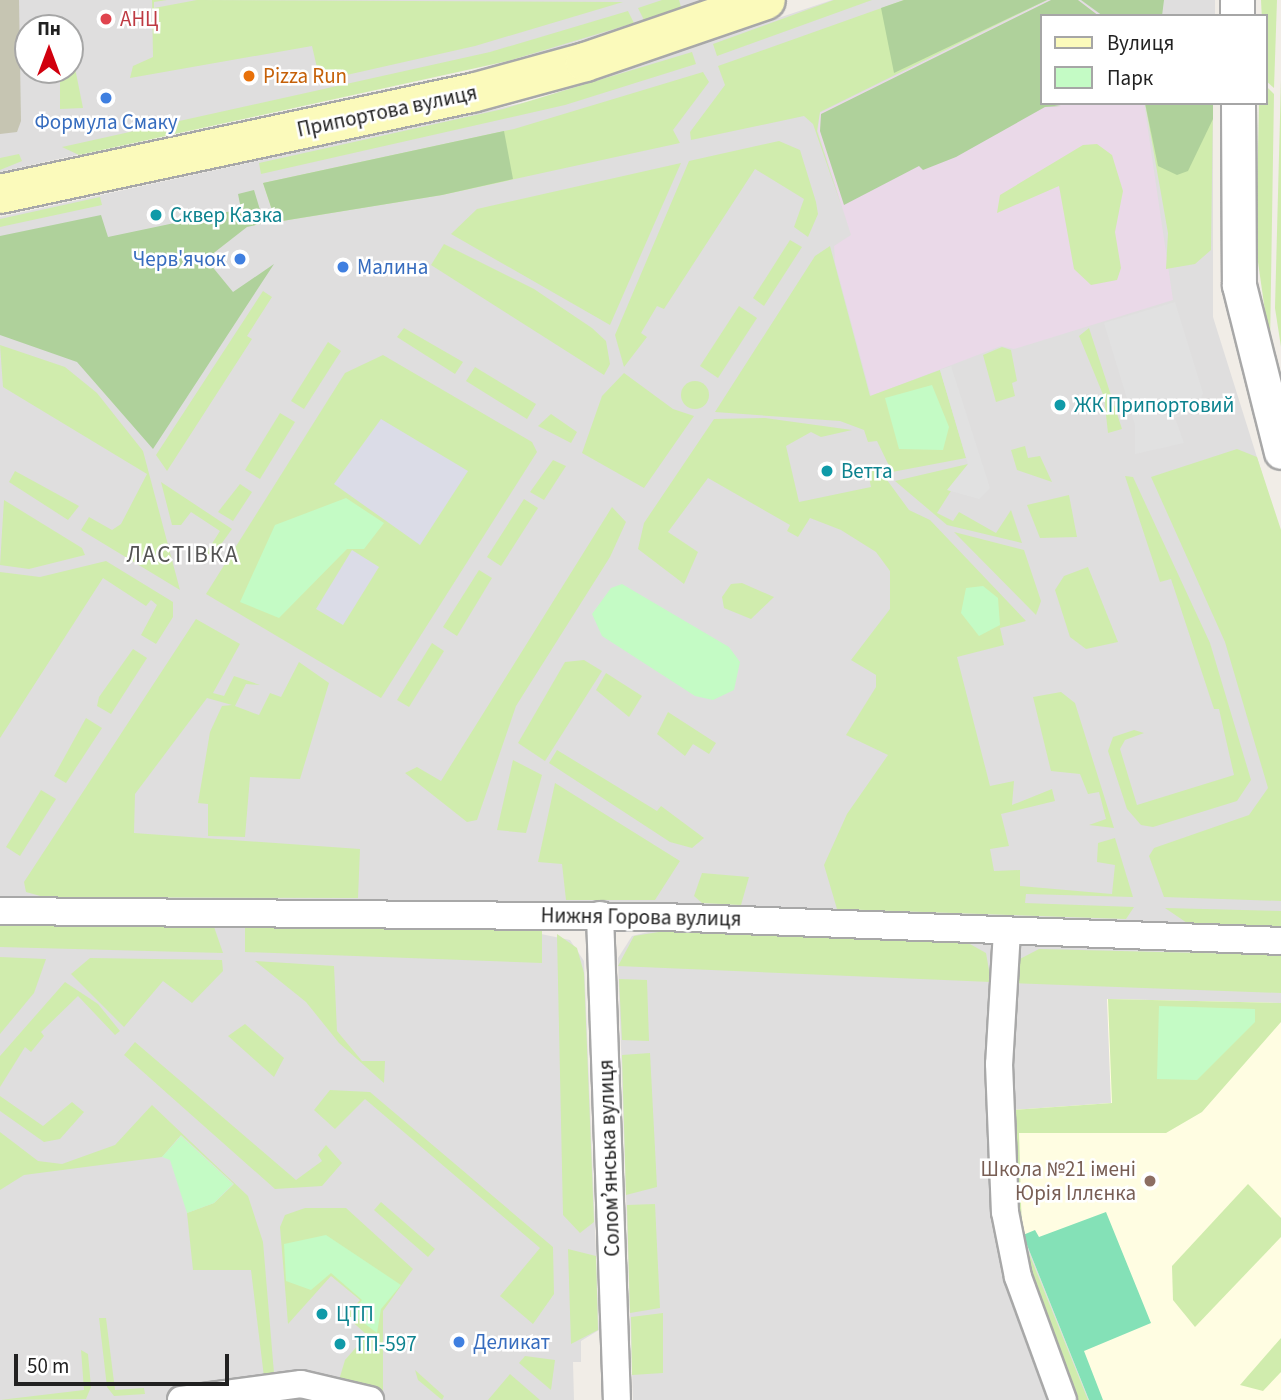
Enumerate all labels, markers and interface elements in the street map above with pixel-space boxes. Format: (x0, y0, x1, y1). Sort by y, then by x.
place label: АНЦ (120, 6, 159, 32)
marker: АНЦ (98, 11, 114, 27)
north arrow (14, 14, 84, 84)
legend (1040, 14, 1267, 105)
text: Пн (37, 16, 61, 43)
text: Вулиця (1107, 28, 1174, 58)
place label: Pizza Run (263, 63, 347, 89)
text: Парк (1107, 63, 1153, 93)
marker: Pizza Run (241, 68, 257, 84)
street label: Припортова вулиця (295, 80, 479, 142)
marker: Формула Смаку (98, 90, 114, 106)
place label: Формула Смаку (34, 109, 178, 135)
place label: Сквер Казка (170, 202, 282, 228)
marker: Сквер Казка (148, 207, 164, 223)
place label: Черв'ячок (133, 246, 226, 272)
marker: Черв'ячок (232, 251, 248, 267)
place label: Малина (357, 254, 428, 280)
marker: Малина (335, 259, 351, 275)
place label: ЖК Припортовий (1074, 392, 1234, 418)
marker: ЖК Припортовий (1052, 397, 1068, 413)
place label: Ветта (841, 458, 893, 484)
marker: Ветта (819, 463, 835, 479)
district label: ЛАСТІВКА (127, 541, 239, 569)
street label: Нижня Горова вулиця (540, 903, 742, 931)
street label: Соломʼянська вулиця (593, 1059, 625, 1257)
place label: Школа №21 імені Юрія Іллєнка (981, 1156, 1136, 1206)
marker: Школа №21 імені Юрія Іллєнка (1142, 1173, 1158, 1189)
place label: ЦТП (336, 1301, 374, 1327)
marker: ЦТП (314, 1306, 330, 1322)
place label: Деликат (473, 1329, 550, 1355)
place label: ТП-597 (354, 1331, 417, 1357)
marker: Деликат (451, 1334, 467, 1350)
marker: ТП-597 (332, 1336, 348, 1352)
scale bar (18, 1340, 233, 1384)
text: 50 m (27, 1351, 69, 1381)

